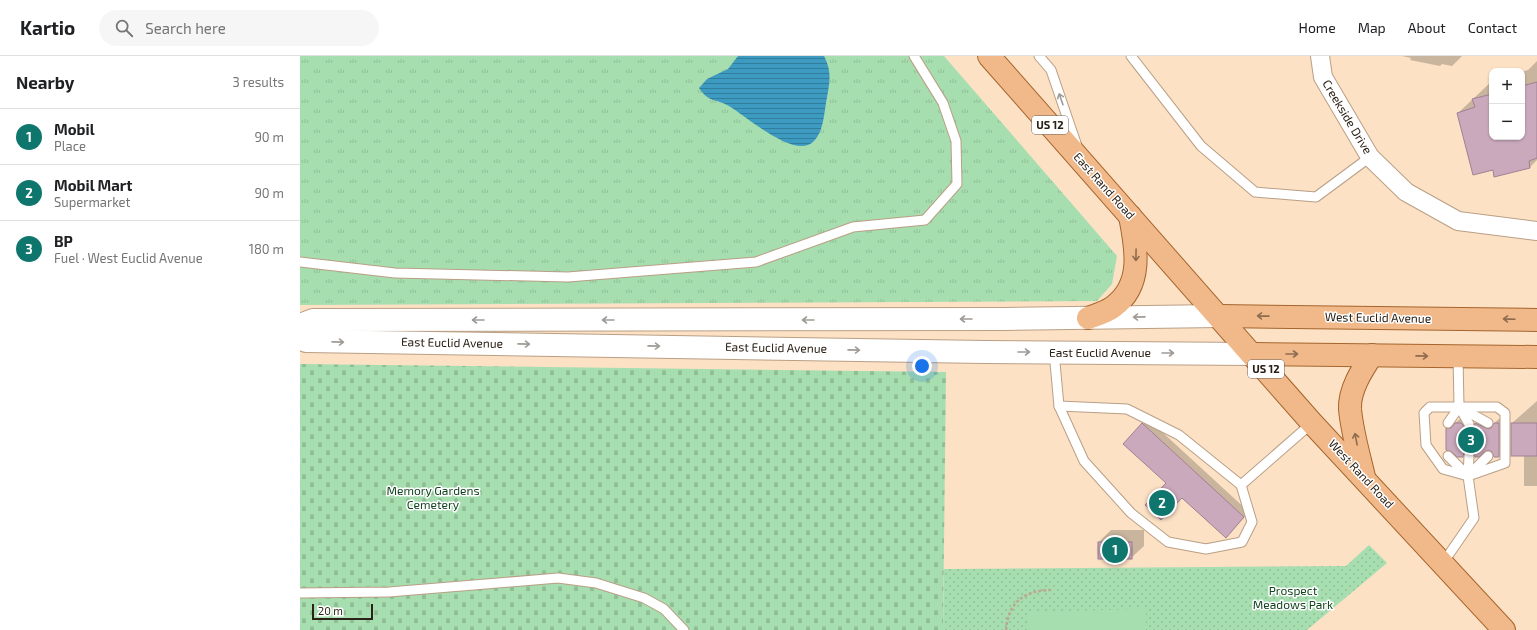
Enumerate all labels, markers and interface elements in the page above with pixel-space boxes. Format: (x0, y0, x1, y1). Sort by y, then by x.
search box (99, 10, 379, 46)
text: Kartio (20, 16, 75, 39)
icon: search (113, 17, 135, 39)
text: Search here (145, 19, 226, 37)
text: Home (1299, 19, 1336, 36)
text: Map (1358, 19, 1386, 36)
text: About (1408, 19, 1446, 36)
text: Contact (1468, 19, 1517, 36)
map controls (1489, 68, 1525, 140)
button: + (1489, 68, 1525, 104)
text: Nearby (16, 72, 74, 92)
text: 3 results (233, 74, 284, 90)
street label: Creekside Drive (1320, 77, 1376, 156)
one-way arrow (1056, 93, 1064, 105)
button: − (1489, 104, 1525, 140)
road number: US 12 (1032, 116, 1068, 134)
text: Mobil (54, 120, 95, 138)
text: 1 (26, 129, 32, 145)
text: 90 m (254, 129, 284, 145)
text: Place (54, 138, 86, 154)
street label: East Rand Road (1071, 149, 1138, 222)
text: Mobil Mart (54, 176, 132, 194)
text: 2 (25, 185, 33, 201)
text: 90 m (254, 185, 284, 201)
text: Supermarket (54, 194, 131, 210)
text: BP (54, 232, 73, 250)
text: 3 (25, 241, 33, 257)
text: 180 m (249, 241, 284, 257)
one-way arrow (1132, 248, 1140, 261)
text: Fuel · West Euclid Avenue (54, 250, 203, 266)
street label: West Euclid Avenue (1325, 309, 1431, 325)
one-way arrow (1133, 313, 1146, 321)
one-way arrow (1257, 313, 1270, 320)
one-way arrow (960, 315, 973, 323)
one-way arrow (472, 316, 485, 324)
one-way arrow (602, 316, 615, 324)
one-way arrow (802, 316, 815, 324)
one-way arrow (1503, 316, 1516, 323)
street label: East Euclid Avenue (401, 334, 503, 350)
one-way arrow (331, 338, 344, 346)
street label: East Euclid Avenue (725, 339, 827, 355)
one-way arrow (517, 340, 530, 348)
one-way arrow (647, 342, 660, 350)
street label: East Euclid Avenue (1049, 345, 1151, 359)
one-way arrow (847, 346, 860, 354)
one-way arrow (1017, 348, 1030, 356)
one-way arrow (1161, 349, 1174, 357)
one-way arrow (1285, 350, 1298, 358)
one-way arrow (1415, 352, 1428, 359)
your location (912, 356, 932, 376)
road number: US 12 (1248, 360, 1284, 378)
pin: 3 (1458, 425, 1484, 455)
one-way arrow (1352, 433, 1360, 446)
street label: West Rand Road (1326, 436, 1397, 511)
park label: Memory Gardens Cemetery (386, 483, 480, 511)
pin: 2 (1149, 488, 1175, 518)
pin: 1 (1102, 535, 1128, 565)
park label: Prospect Meadows Park (1253, 583, 1333, 611)
scale bar (312, 602, 373, 621)
text: 20 m (318, 604, 343, 617)

